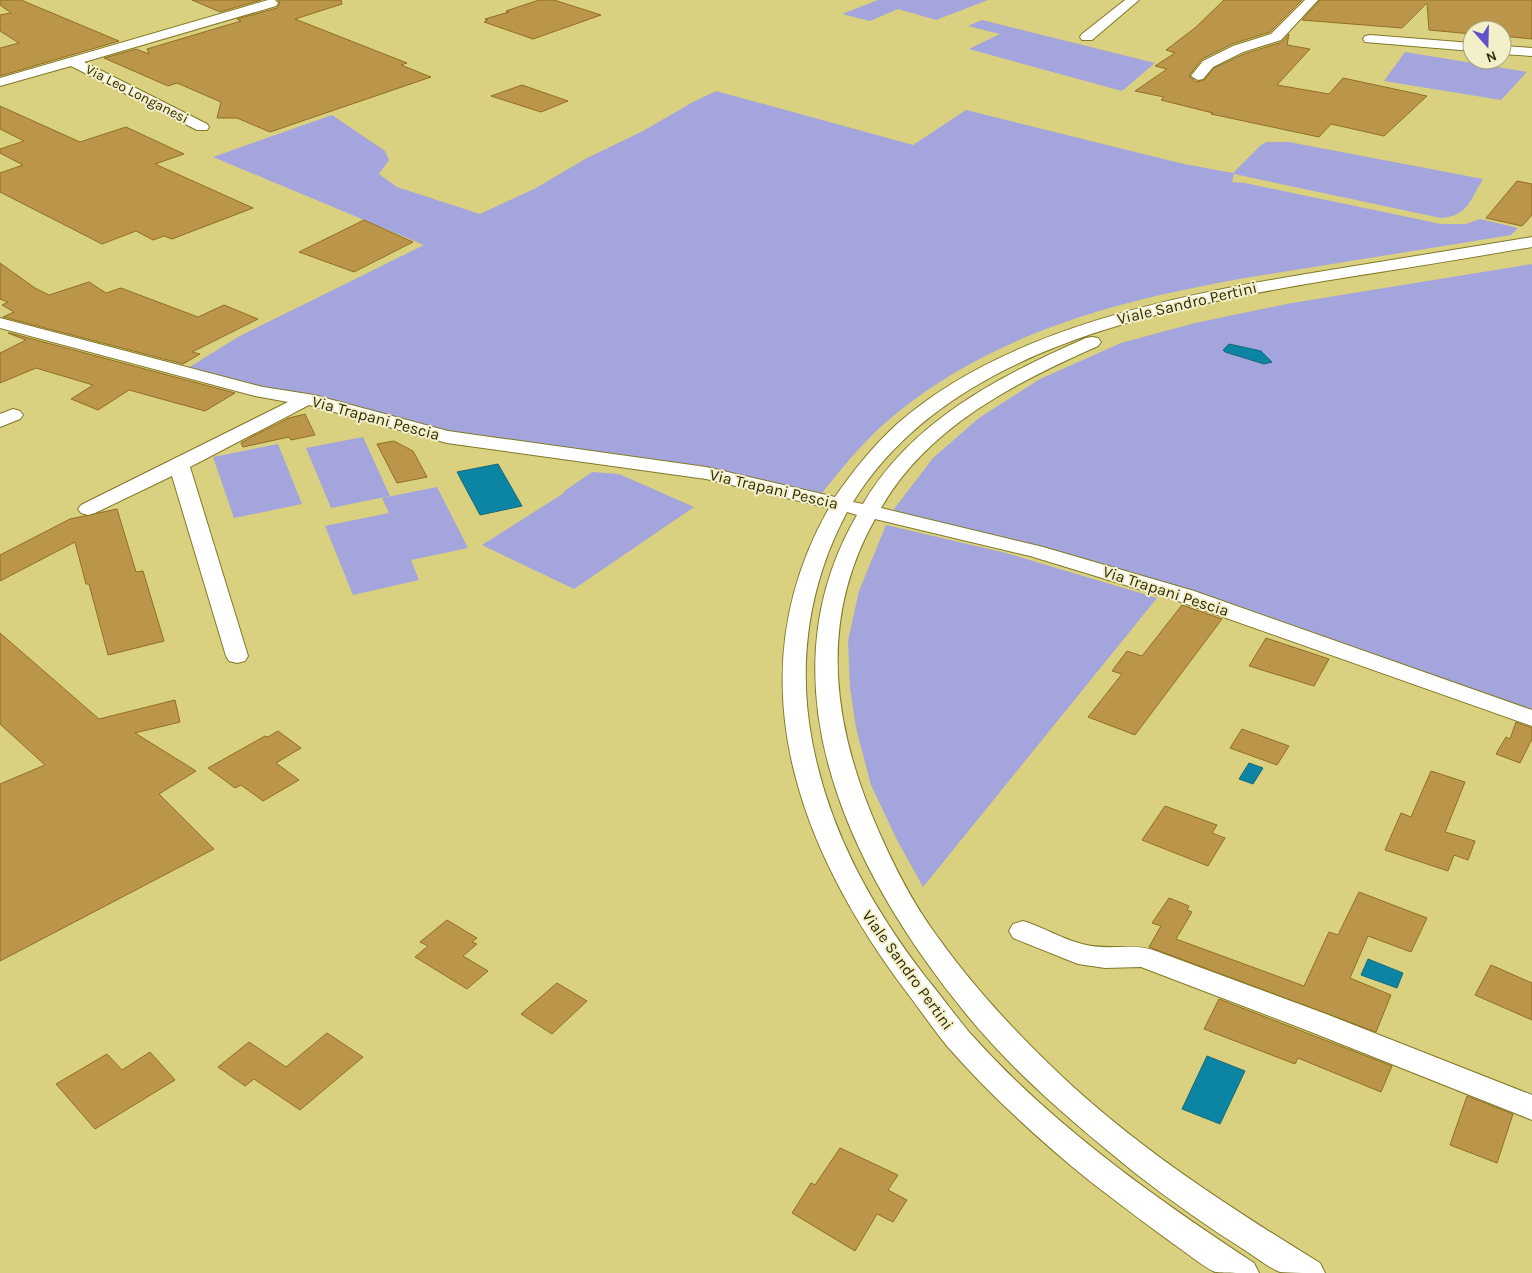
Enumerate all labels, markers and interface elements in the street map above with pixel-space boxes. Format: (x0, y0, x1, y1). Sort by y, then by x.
north arrow (1462, 20, 1512, 70)
text: N (1484, 47, 1499, 66)
street label: Via Leo Longanesi (83, 61, 191, 127)
street label: Viale Sandro Pertini (1115, 278, 1259, 328)
street label: Via Trapani Pescia (310, 392, 442, 444)
street label: Via Trapani Pescia (708, 465, 840, 513)
street label: Via Trapani Pescia (1101, 562, 1231, 620)
street label: Viale Sandro Pertini (858, 907, 958, 1033)

